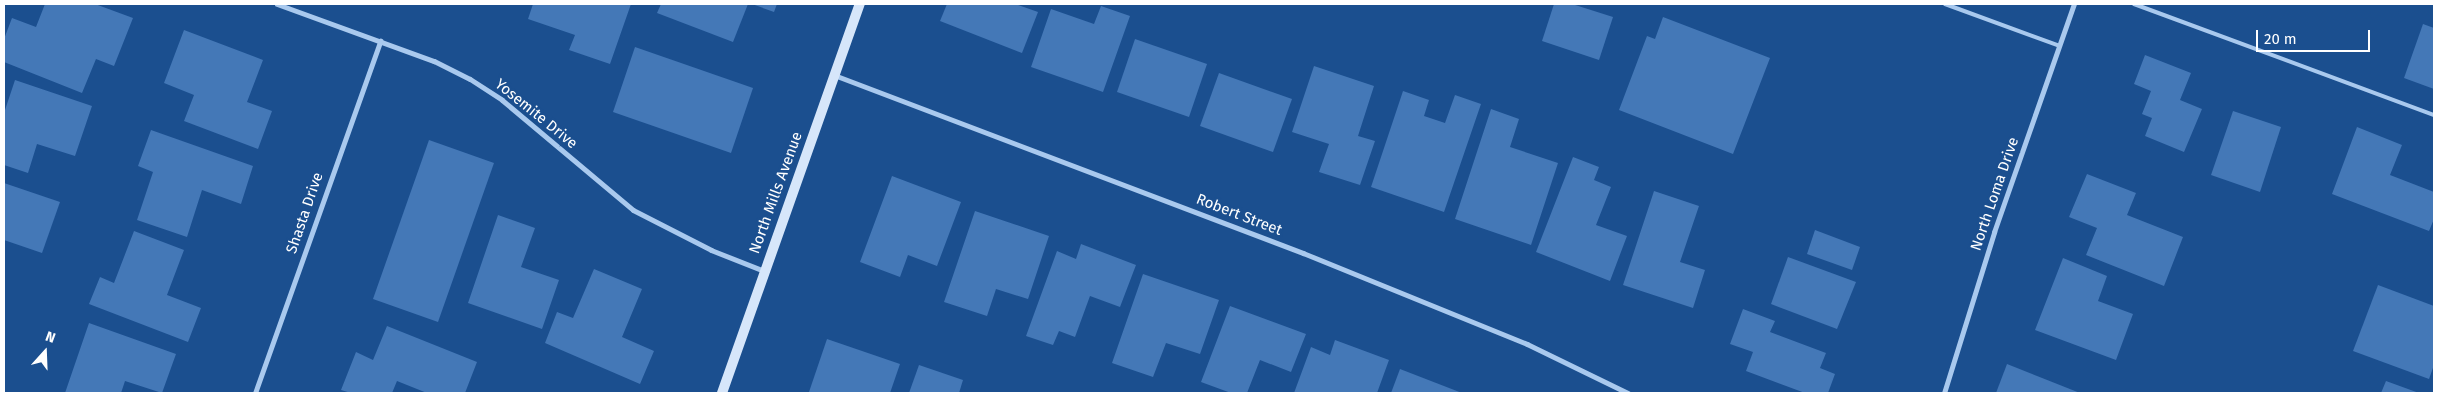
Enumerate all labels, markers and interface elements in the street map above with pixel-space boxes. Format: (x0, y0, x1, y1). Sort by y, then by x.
scale bar (2258, 20, 2372, 52)
text: 20 m (2264, 30, 2297, 48)
street label: Yosemite Drive (491, 75, 581, 153)
street label: North Mills Avenue (746, 130, 806, 256)
street label: North Loma Drive (1967, 135, 2023, 253)
street label: Shasta Drive (283, 170, 327, 256)
street label: Robert Street (1193, 190, 1285, 240)
north arrow (20, 327, 70, 377)
text: N (43, 328, 58, 347)

